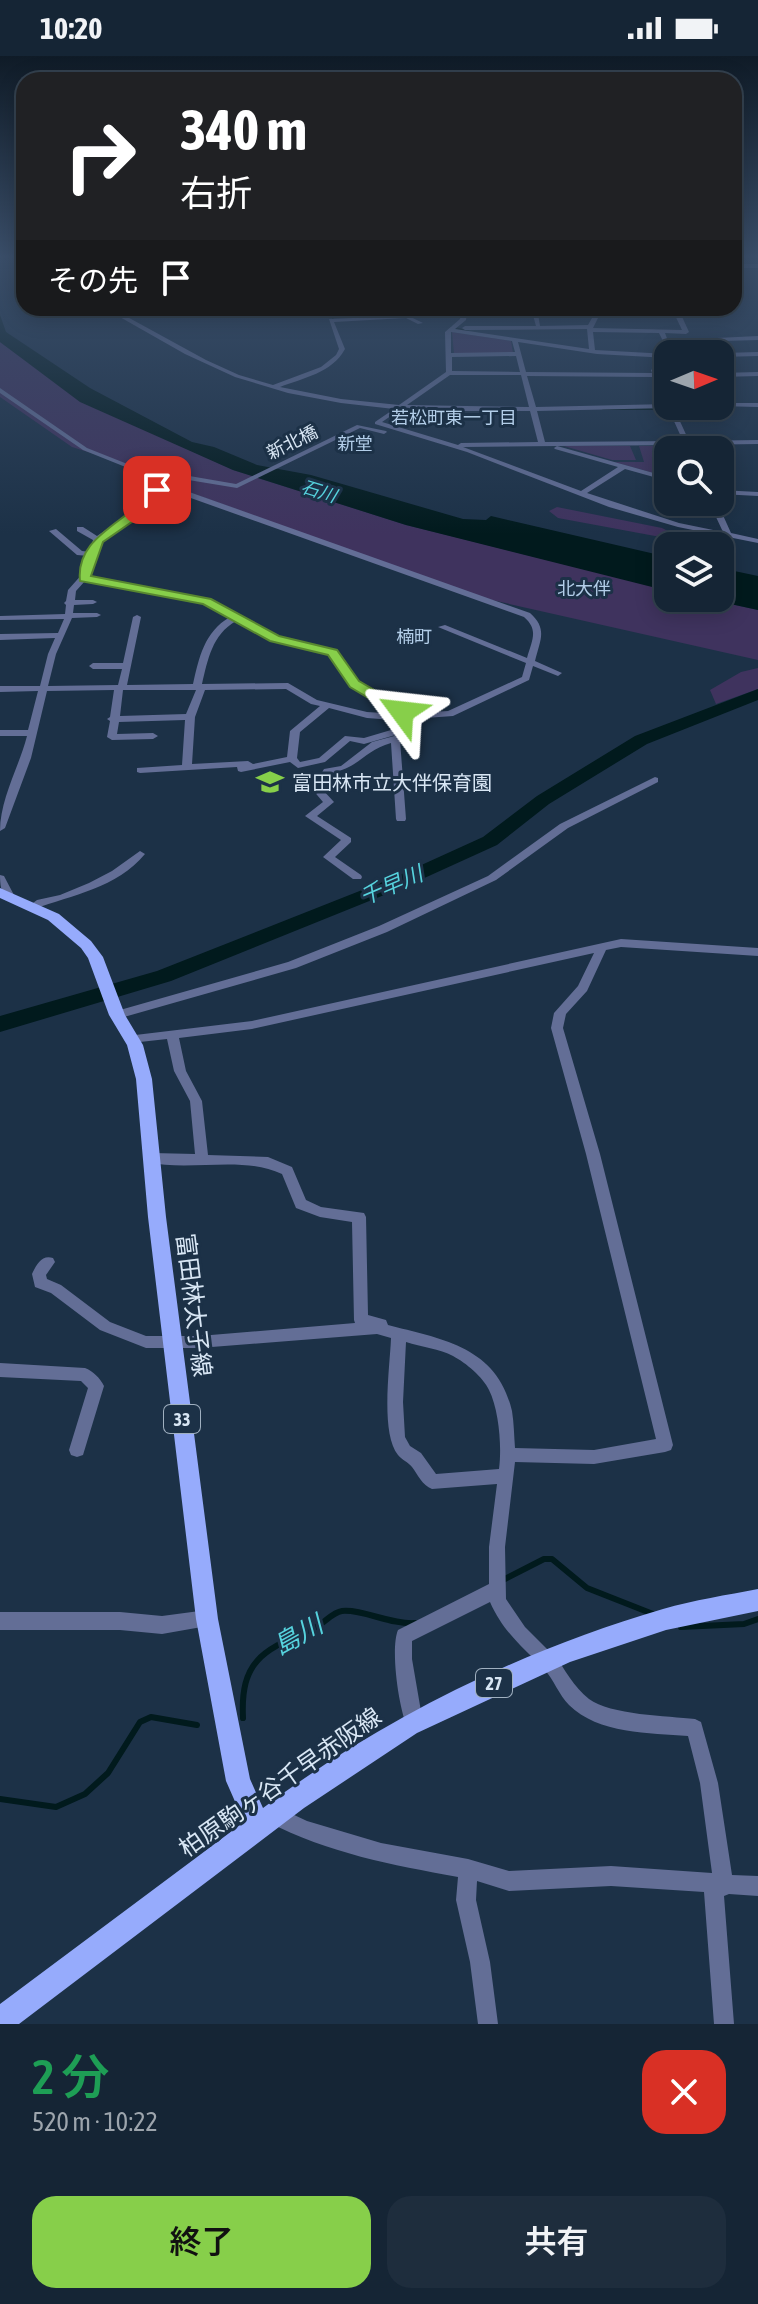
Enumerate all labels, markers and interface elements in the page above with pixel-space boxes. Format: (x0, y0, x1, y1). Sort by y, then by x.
text: 10:20 (40, 11, 102, 45)
text: 340 m (180, 98, 307, 162)
icon: right (48, 104, 152, 208)
text: 右折 (180, 172, 252, 214)
icon: arrive (154, 256, 198, 300)
text: その先 (48, 263, 138, 297)
north arrow (654, 340, 734, 420)
map controls (654, 340, 734, 612)
district label: 若松町東一丁目 (391, 407, 517, 428)
street label: 新北橋 (263, 421, 321, 463)
district label: 新堂 (337, 433, 373, 454)
button: search (654, 436, 734, 516)
pin (123, 456, 191, 524)
icon: arrive (135, 468, 179, 512)
water label: 石川 (299, 476, 341, 507)
button: layers (654, 532, 734, 612)
district label: 北大伴 (557, 578, 611, 599)
district label: 楠町 (396, 626, 432, 647)
position arrow (360, 670, 444, 754)
school or university icon: 富田林市立大伴保育園 (255, 767, 285, 797)
place label: 富田林市立大伴保育園 (292, 771, 492, 794)
water label: 千早川 (356, 859, 428, 910)
street label: 富田林太子線 (172, 1232, 216, 1378)
road number: 33 (164, 1405, 200, 1433)
water label: 島川 (268, 1608, 331, 1661)
road number: 27 (476, 1669, 512, 1697)
street label: 柏原駒ヶ谷千早赤阪線 (174, 1702, 386, 1862)
text: 2 分 (32, 2049, 109, 2104)
button: close (642, 2050, 726, 2134)
text: 520 m · 10:22 (32, 2107, 158, 2137)
button: 終了 (32, 2196, 371, 2288)
button: 共有 (387, 2196, 726, 2288)

